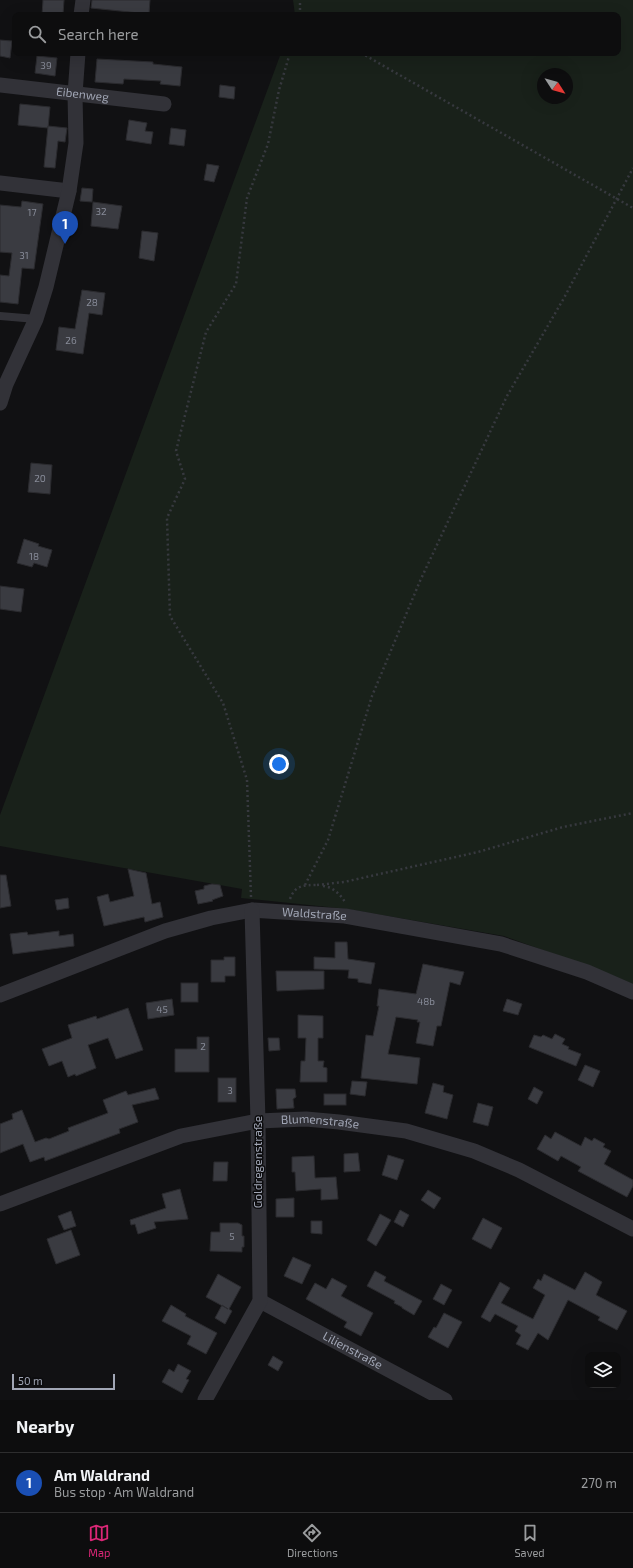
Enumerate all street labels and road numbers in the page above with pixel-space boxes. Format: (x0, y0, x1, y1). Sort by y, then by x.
street label: Eibenweg (55, 84, 110, 104)
street label: Waldstraße (282, 904, 347, 922)
street label: Blumenstraße (281, 1111, 360, 1131)
street label: Goldregenstraße (250, 1116, 264, 1208)
street label: Lilienstraße (321, 1328, 385, 1371)

